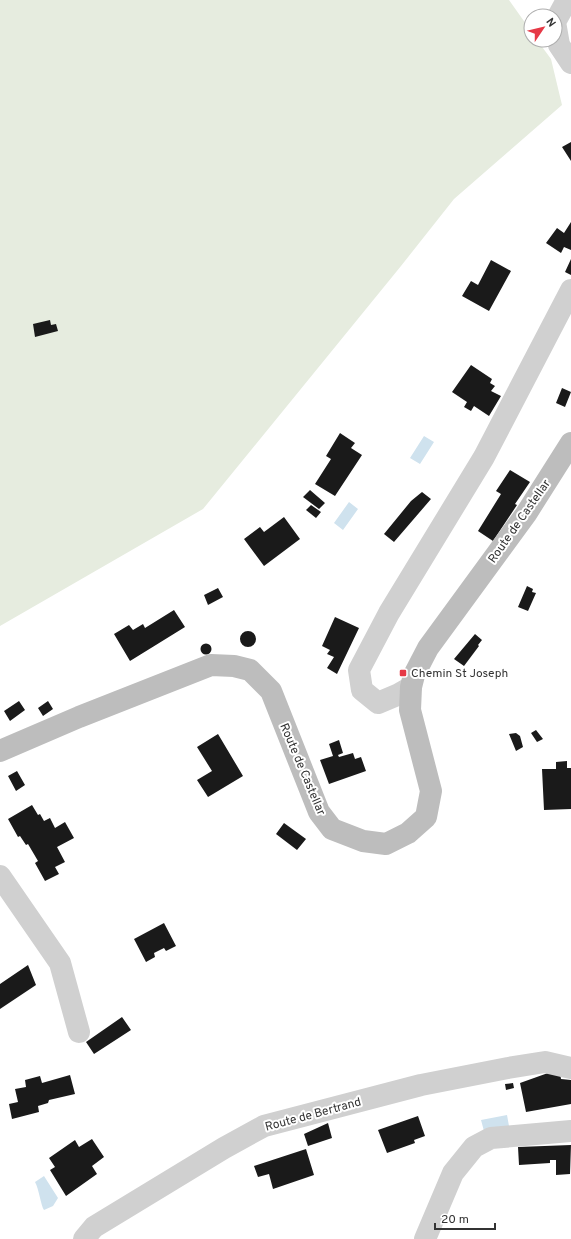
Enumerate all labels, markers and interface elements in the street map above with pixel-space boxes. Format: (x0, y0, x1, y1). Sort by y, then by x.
north arrow (523, 8, 563, 48)
text: N (542, 16, 558, 30)
street label: Route de Castellar (485, 476, 555, 567)
place label: Chemin St Joseph (411, 666, 508, 682)
marker: Chemin St Joseph (398, 668, 408, 678)
street label: Route de Castellar (275, 721, 329, 818)
street label: Route de Bertrand (263, 1094, 363, 1135)
scale bar (435, 1205, 495, 1231)
text: 20 m (441, 1212, 469, 1228)

